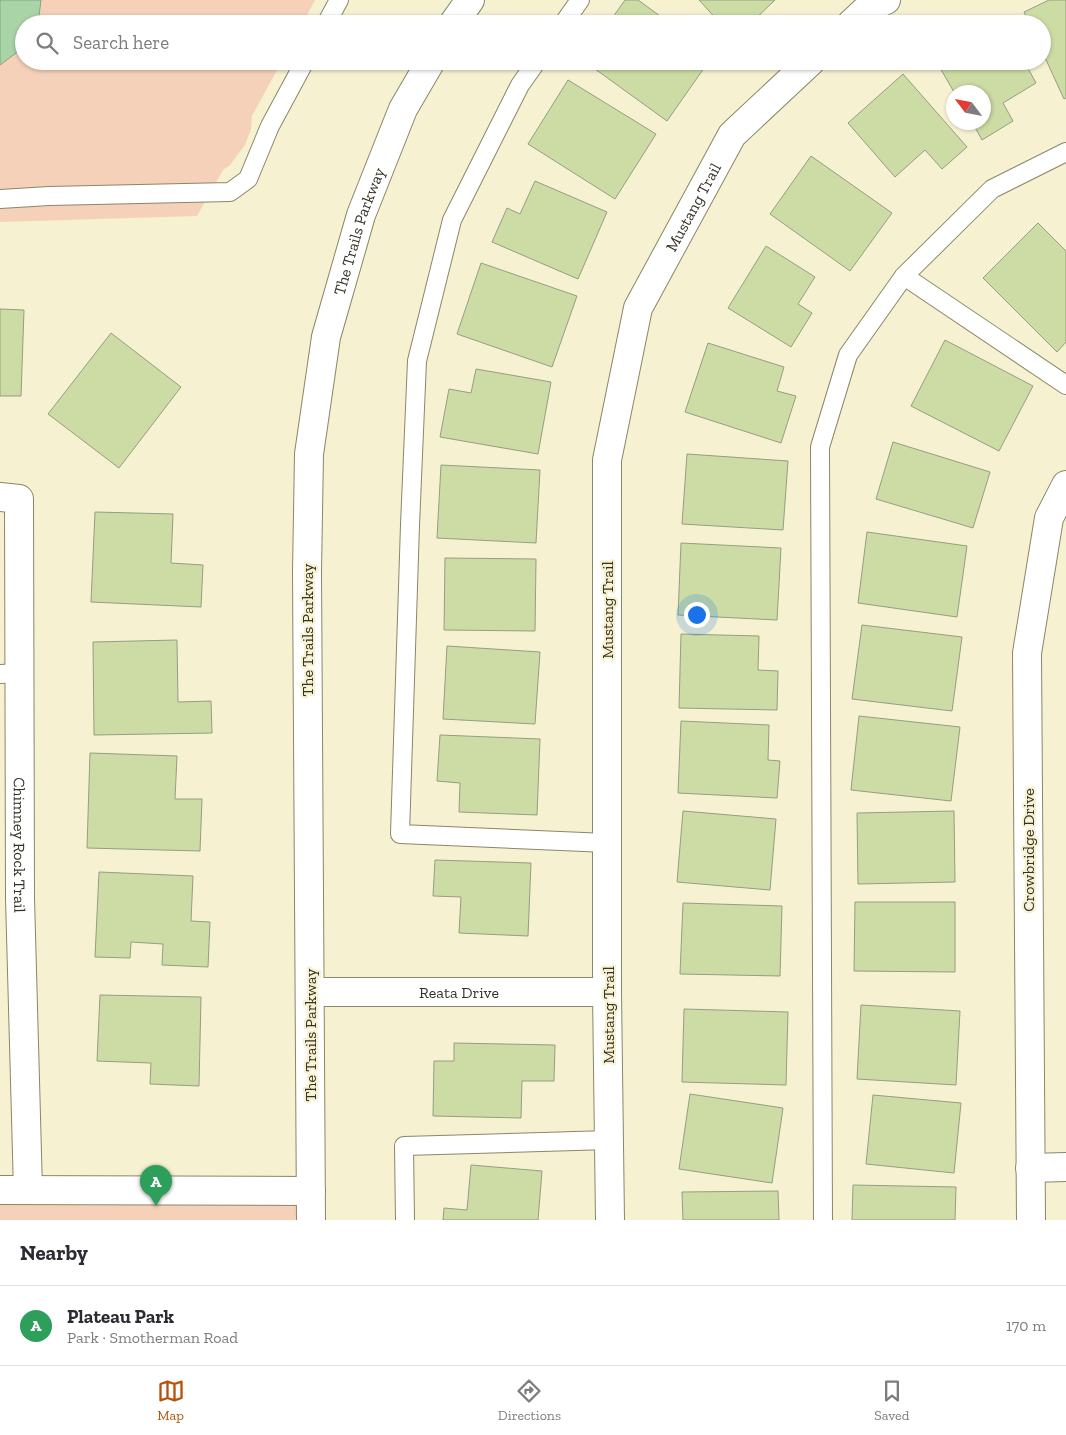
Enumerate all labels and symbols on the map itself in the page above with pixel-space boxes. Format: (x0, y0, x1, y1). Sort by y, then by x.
north arrow (946, 85, 991, 130)
street label: Mustang Trail (661, 160, 725, 255)
street label: The Trails Parkway (329, 164, 389, 297)
street label: Mustang Trail (598, 561, 617, 659)
street label: The Trails Parkway (298, 563, 317, 696)
your location (684, 602, 710, 628)
street label: Chimney Rock Trail (10, 777, 30, 913)
street label: Crowbridge Drive (1019, 788, 1038, 912)
street label: Mustang Trail (599, 966, 618, 1064)
street label: The Trails Parkway (301, 968, 320, 1101)
street label: Reata Drive (419, 983, 499, 1002)
pin: A (140, 1165, 172, 1206)

